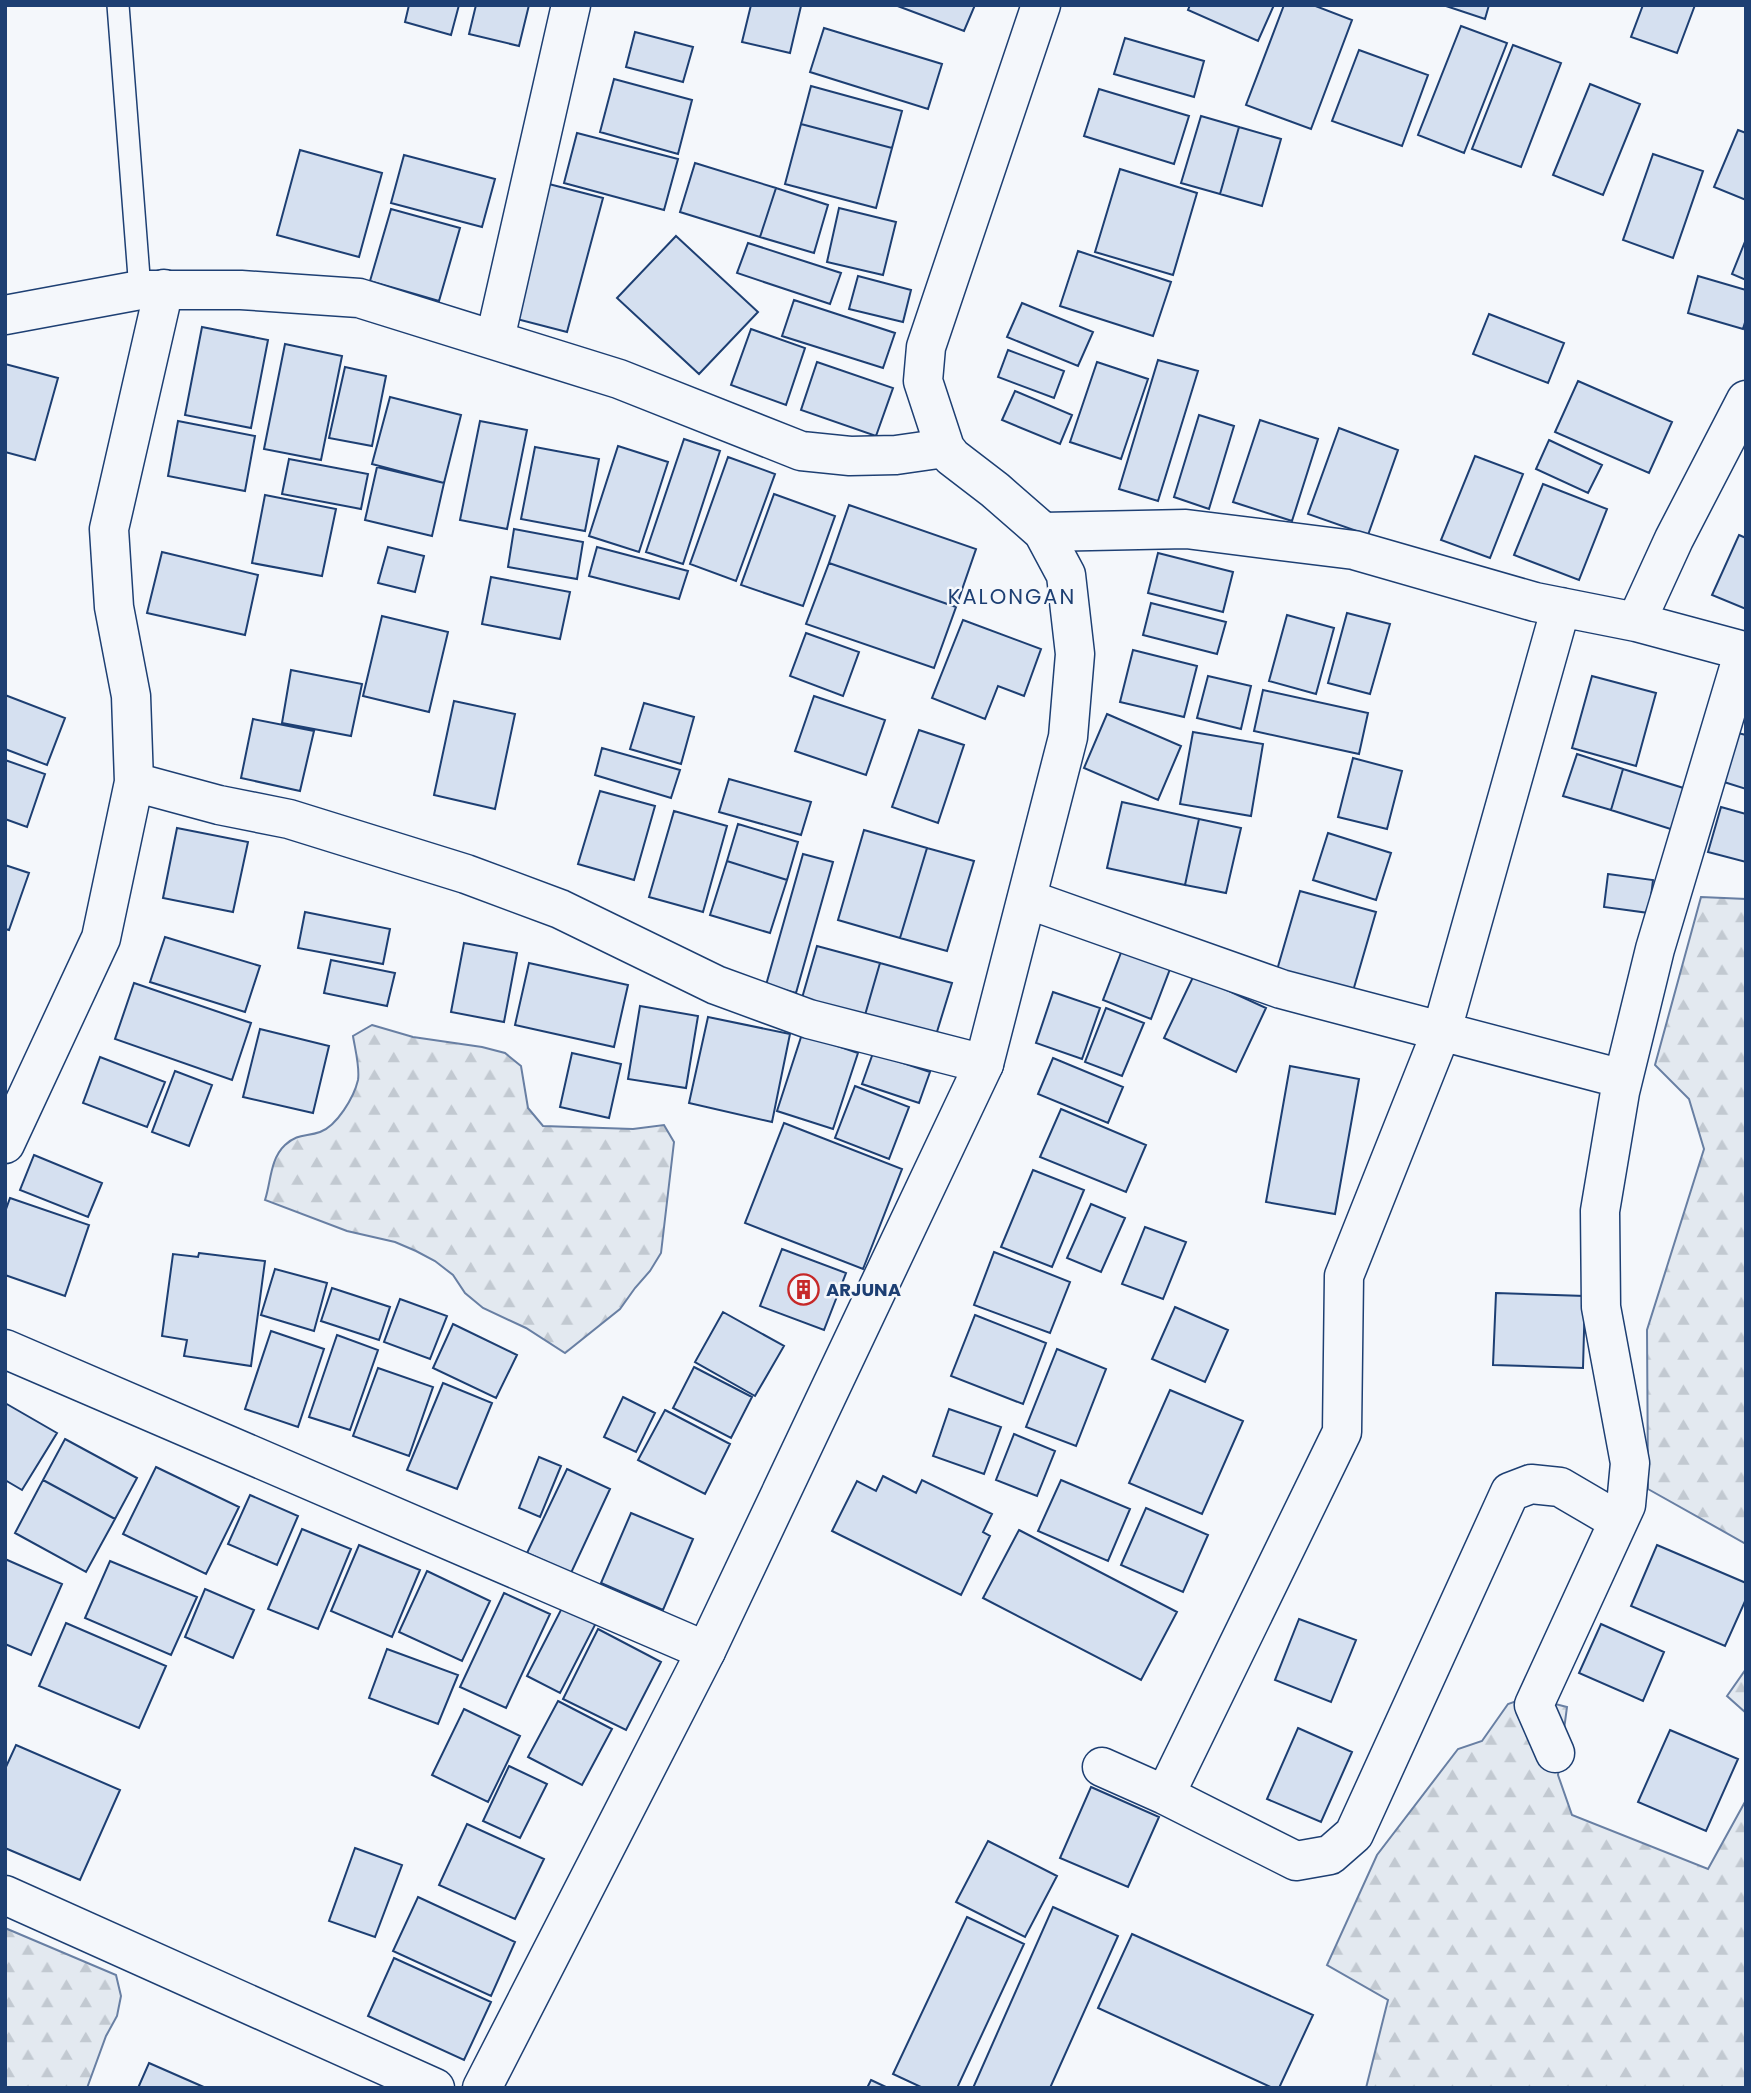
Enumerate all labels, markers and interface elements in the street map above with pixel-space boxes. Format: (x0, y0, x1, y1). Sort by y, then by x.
district label: KALONGAN (948, 582, 1076, 611)
building icon: ARJUNA (786, 1272, 820, 1306)
place label: ARJUNA (826, 1277, 901, 1302)

